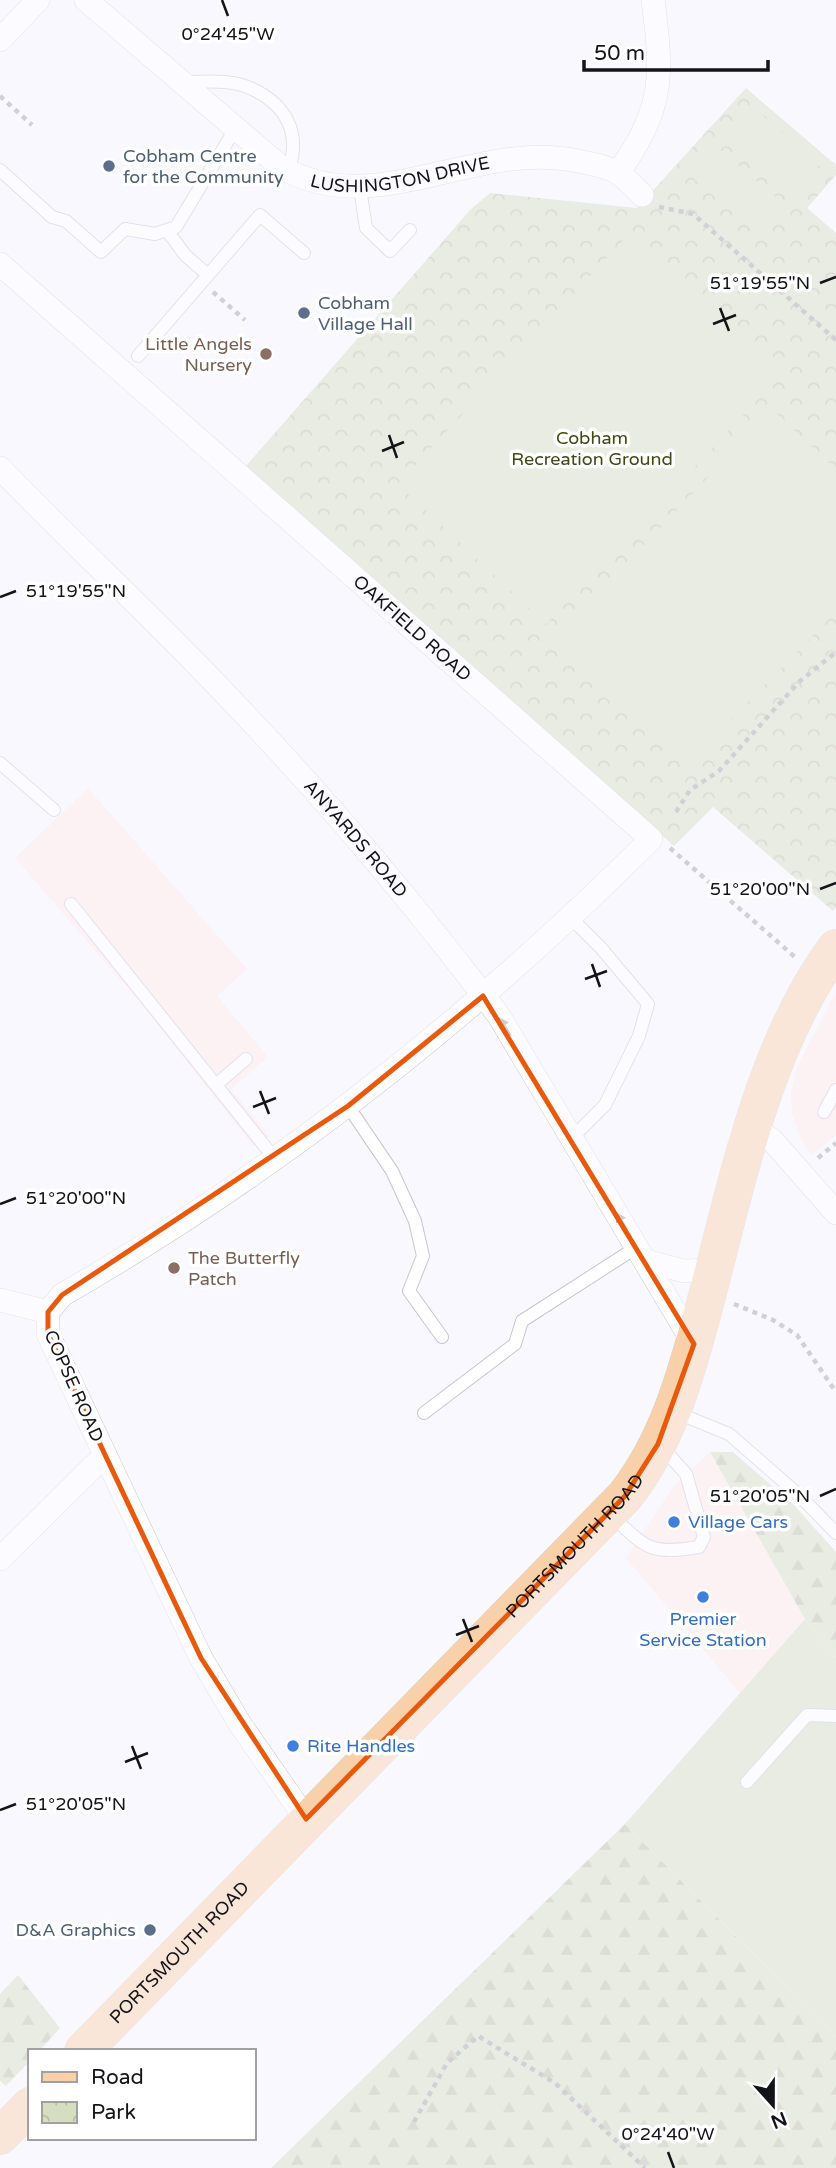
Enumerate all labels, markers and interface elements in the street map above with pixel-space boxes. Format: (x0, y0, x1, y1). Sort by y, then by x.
text: 0°24'45"W (182, 23, 274, 45)
scale bar (584, 28, 768, 72)
text: 50 m (594, 41, 645, 66)
place label: Cobham Centre for the Community (123, 145, 284, 188)
street label: LUSHINGTON DRIVE (308, 152, 491, 197)
marker: Cobham Centre for the Community (101, 158, 117, 174)
text: 51°19'55"N (710, 272, 810, 294)
place label: Cobham Village Hall (318, 292, 413, 335)
marker: Cobham Village Hall (296, 305, 312, 321)
place label: Little Angels Nursery (145, 333, 252, 376)
marker: Little Angels Nursery (258, 346, 274, 362)
park label: Cobham Recreation Ground (511, 427, 673, 470)
street label: OAKFIELD ROAD (349, 570, 476, 686)
text: 51°19'55"N (26, 580, 126, 602)
street label: ANYARDS ROAD (299, 775, 412, 902)
text: 51°20'00"N (710, 878, 810, 900)
one-way arrow (499, 1017, 511, 1036)
text: 51°20'00"N (26, 1187, 126, 1209)
one-way arrow (616, 1212, 628, 1231)
place label: The Butterfly Patch (188, 1247, 300, 1290)
marker: The Butterfly Patch (166, 1260, 182, 1276)
street label: COPSE ROAD (39, 1327, 109, 1445)
street label: PORTSMOUTH ROAD (501, 1470, 648, 1623)
text: 51°20'05"N (710, 1485, 810, 1507)
place label: Village Cars (688, 1511, 788, 1533)
marker: Village Cars (666, 1514, 682, 1530)
marker: Premier Service Station (695, 1589, 711, 1605)
place label: Premier Service Station (639, 1608, 767, 1651)
place label: Rite Handles (307, 1735, 415, 1757)
marker: Rite Handles (285, 1738, 301, 1754)
text: 51°20'05"N (26, 1793, 126, 1815)
street label: PORTSMOUTH ROAD (105, 1876, 254, 2028)
place label: D&A Graphics (16, 1919, 136, 1941)
marker: D&A Graphics (142, 1922, 158, 1938)
legend (28, 2049, 256, 2140)
text: Road (91, 2065, 144, 2090)
north arrow (738, 2070, 808, 2140)
text: Park (91, 2100, 136, 2125)
text: N (768, 2107, 790, 2133)
text: 0°24'40"W (622, 2123, 714, 2145)

